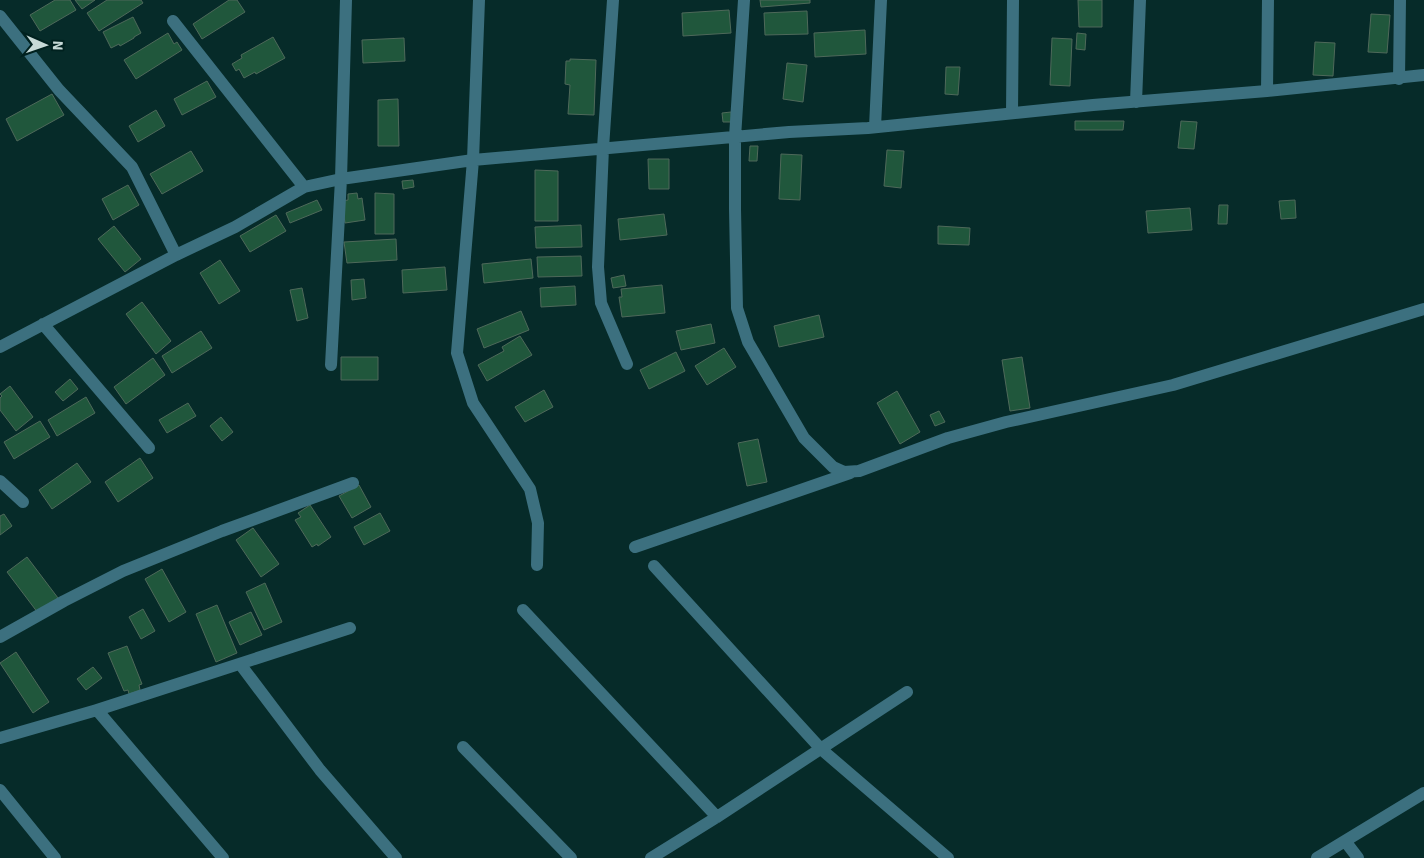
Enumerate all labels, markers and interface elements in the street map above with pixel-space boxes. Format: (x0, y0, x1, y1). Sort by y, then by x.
north arrow (20, 20, 70, 70)
text: N (49, 40, 66, 51)

